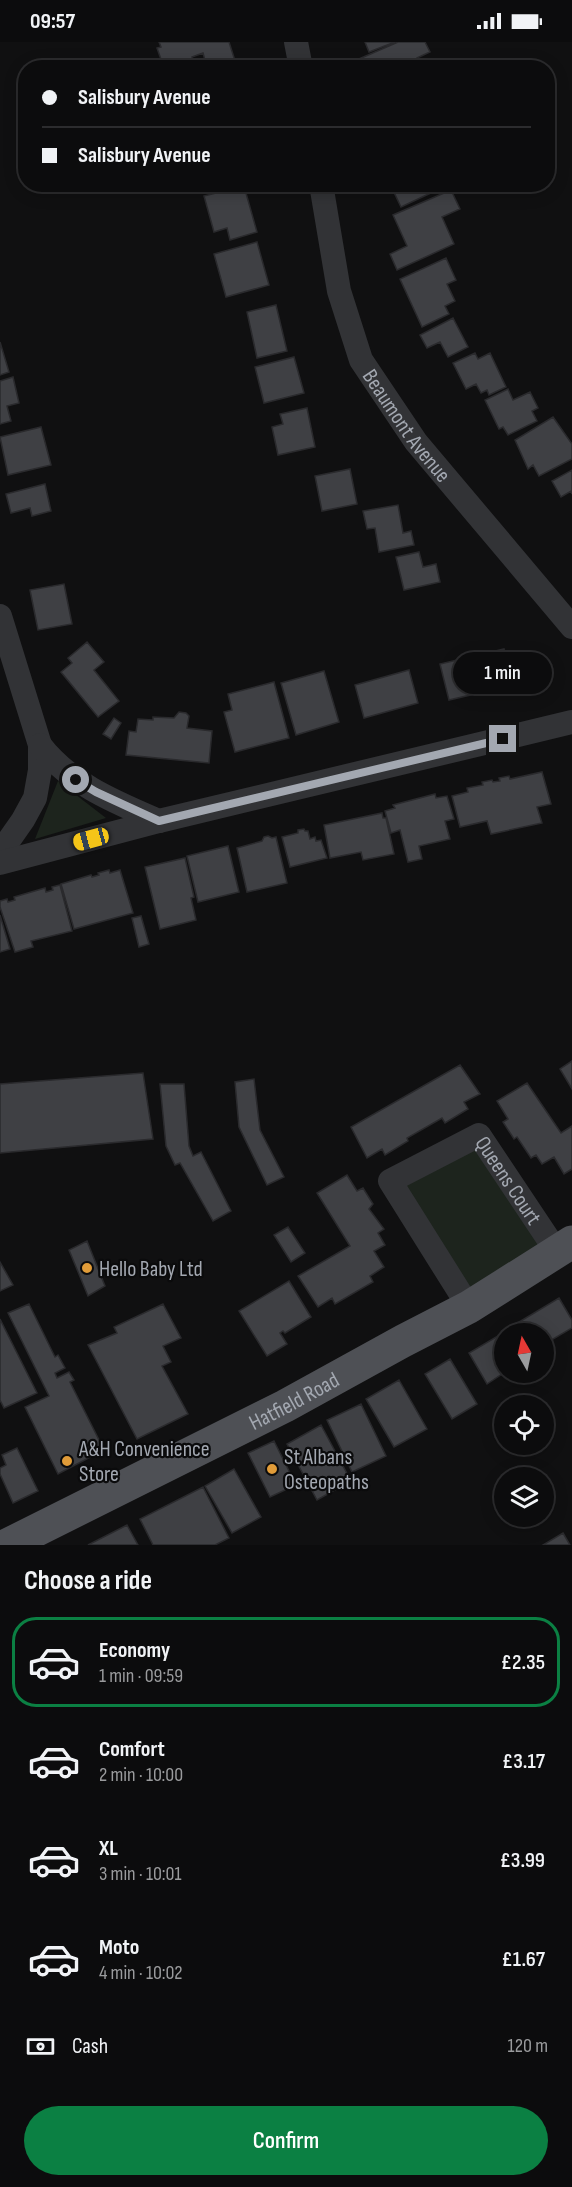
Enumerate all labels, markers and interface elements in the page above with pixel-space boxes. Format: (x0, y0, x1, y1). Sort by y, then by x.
text: 09:57 (30, 8, 75, 35)
text: Salisbury Avenue (78, 84, 211, 111)
text: Salisbury Avenue (78, 142, 211, 169)
street label: Beaumont Avenue (356, 364, 456, 488)
callout: 1 min (454, 652, 552, 694)
text: 1 min (484, 661, 521, 685)
route end (489, 725, 516, 752)
route start (62, 766, 89, 793)
car (71, 826, 111, 852)
street label: Queens Court (469, 1131, 547, 1230)
place label: Hello Baby Ltd (99, 1256, 203, 1283)
marker: Hello Baby Ltd (80, 1261, 94, 1275)
north arrow (494, 1323, 554, 1383)
map controls (494, 1323, 554, 1527)
street label: Hatfield Road (245, 1367, 344, 1437)
button: locate (494, 1395, 554, 1455)
place label: A&H Convenience Store (78, 1436, 210, 1488)
place label: St Albans Osteopaths (284, 1444, 369, 1496)
marker: A&H Convenience Store (60, 1454, 74, 1468)
marker: St Albans Osteopaths (265, 1462, 279, 1476)
button: layers (494, 1467, 554, 1527)
text: Choose a ride (24, 1565, 152, 1597)
icon: car (27, 1635, 81, 1689)
text: Economy (99, 1637, 170, 1664)
text: £2.35 (501, 1649, 545, 1676)
text: 1 min · 09:59 (99, 1664, 183, 1688)
icon: car (27, 1734, 81, 1788)
text: Comfort (99, 1736, 165, 1763)
text: £3.17 (502, 1748, 545, 1775)
text: 2 min · 10:00 (99, 1763, 183, 1787)
icon: car (27, 1833, 81, 1887)
text: XL (99, 1835, 118, 1862)
text: £3.99 (500, 1847, 545, 1874)
text: 3 min · 10:01 (99, 1862, 181, 1886)
icon: car (27, 1932, 81, 1986)
text: Moto (99, 1934, 139, 1961)
text: £1.67 (502, 1946, 545, 1973)
text: 4 min · 10:02 (99, 1961, 183, 1985)
icon: cash (24, 2030, 57, 2063)
text: Cash (72, 2033, 108, 2060)
text: 120 m (508, 2034, 548, 2058)
button: Confirm (24, 2106, 548, 2175)

